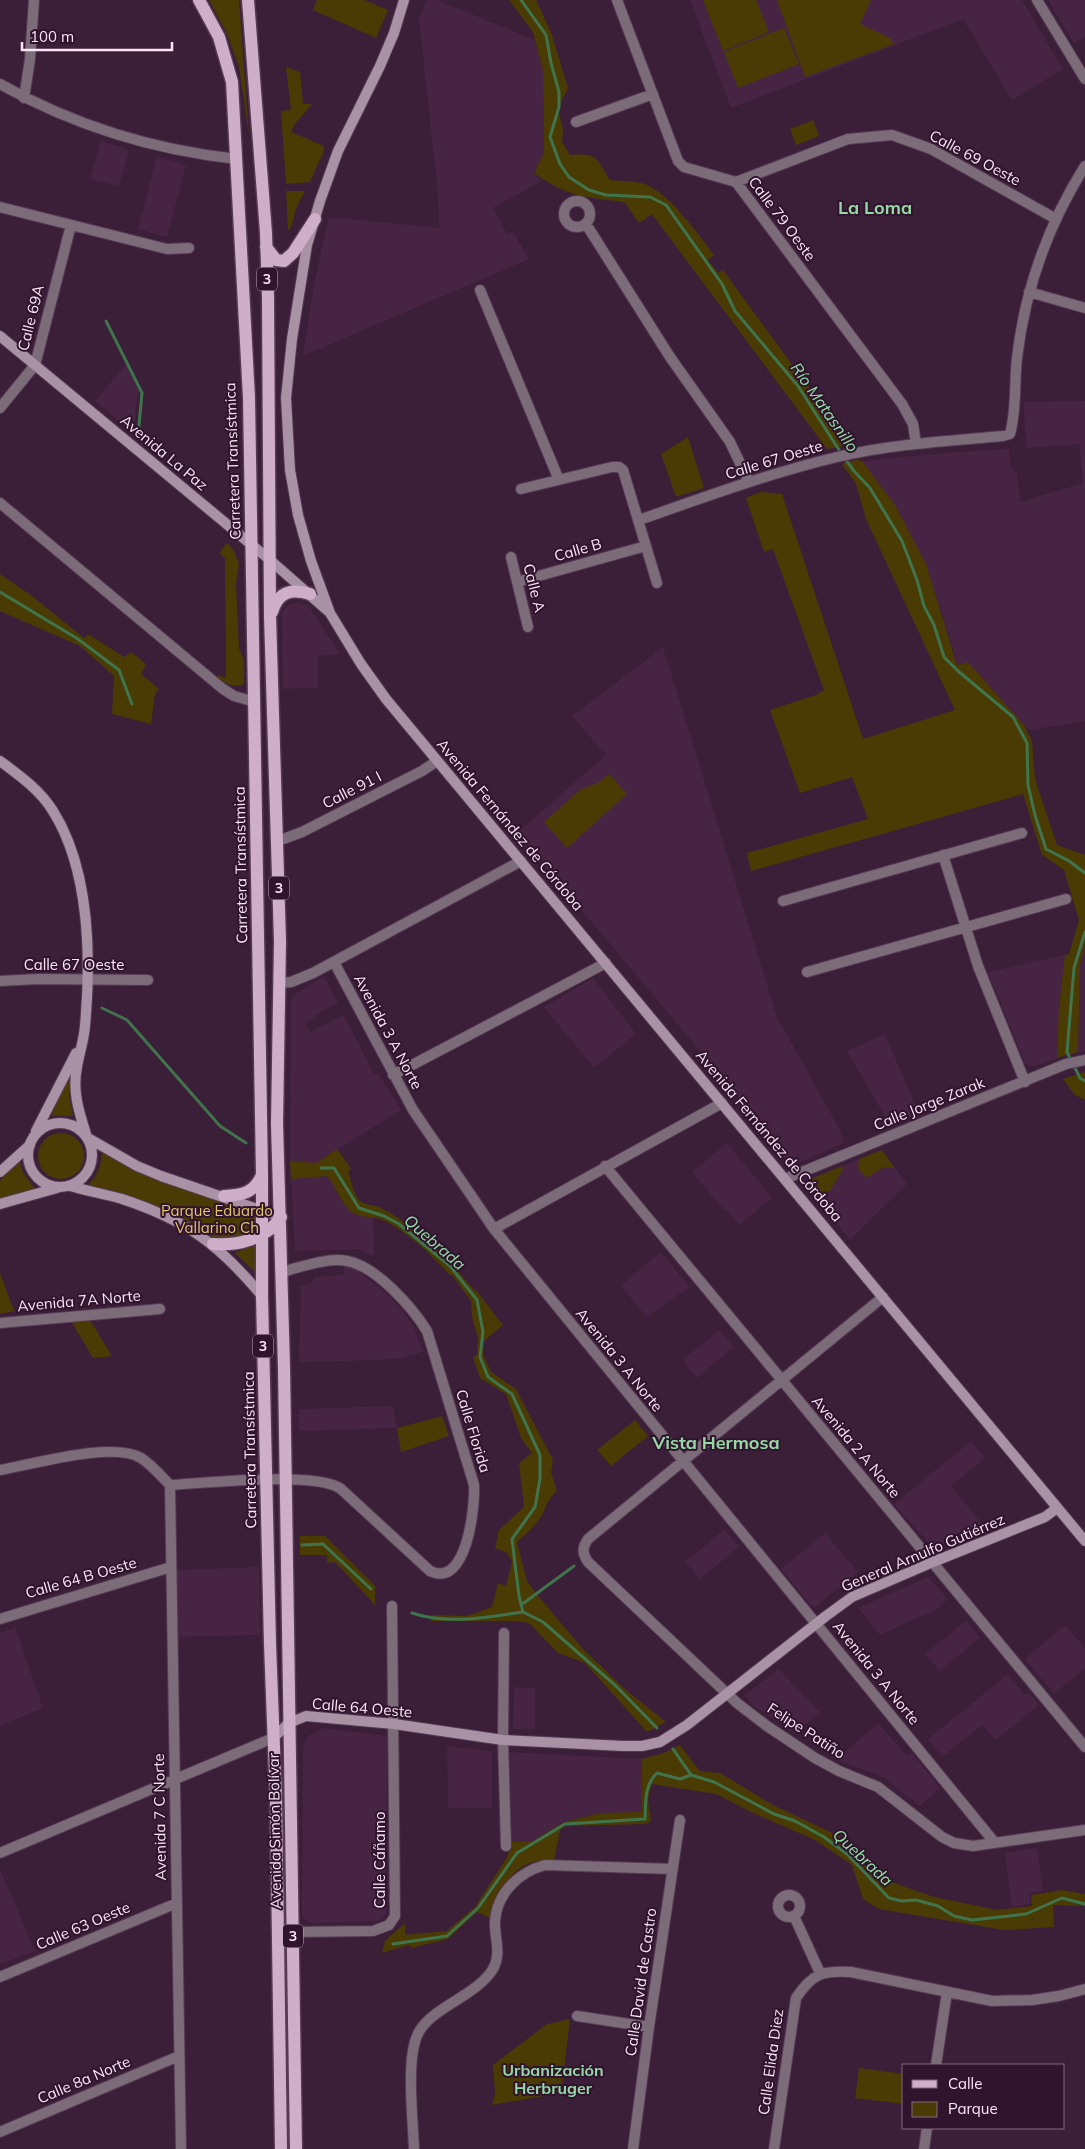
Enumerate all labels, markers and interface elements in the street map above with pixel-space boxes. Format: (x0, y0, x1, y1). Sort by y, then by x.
scale bar (22, 20, 172, 52)
text: 100 m (30, 27, 74, 46)
street label: Calle 69 Oeste (926, 126, 1024, 190)
street label: Calle 79 Oeste (745, 173, 820, 265)
district label: La Loma (838, 196, 912, 219)
road number: 3 (257, 268, 277, 290)
street label: Calle 69A (13, 283, 48, 353)
water label: Río Matasnillo (787, 358, 863, 456)
street label: Carretera Transístmica (220, 382, 245, 540)
street label: Avenida La Paz (117, 411, 212, 495)
street label: Calle 67 Oeste (723, 436, 825, 483)
street label: Calle B (552, 534, 604, 565)
street label: Calle A (519, 562, 550, 614)
street label: Avenida Fernández de Córdoba (433, 735, 588, 914)
street label: Calle 91 I (319, 767, 385, 813)
street label: Carretera Transístmica (230, 786, 251, 944)
road number: 3 (269, 876, 289, 900)
street label: Calle 67 Oeste (24, 955, 124, 974)
street label: Avenida 3 A Norte (350, 971, 427, 1093)
street label: Avenida Fernández de Córdoba (692, 1046, 847, 1225)
street label: Calle Jorge Zarak (871, 1073, 987, 1134)
park label: Parque Eduardo Vallarino Ch (161, 1201, 273, 1237)
water label: Quebrada (400, 1210, 470, 1274)
street label: Avenida 7A Norte (16, 1286, 141, 1315)
street label: Avenida 3 A Norte (572, 1304, 667, 1415)
road number: 3 (253, 1334, 273, 1358)
street label: Carretera Transístmica (239, 1371, 260, 1529)
street label: Calle Florida (452, 1387, 495, 1475)
street label: Avenida 2 A Norte (808, 1392, 905, 1502)
district label: Vista Hermosa (651, 1431, 780, 1454)
street label: General Arnulfo Gutiérrez (838, 1509, 1008, 1596)
street label: Calle 64 B Oeste (23, 1553, 139, 1602)
street label: Avenida 3 A Norte (829, 1617, 924, 1728)
street label: Calle 64 Oeste (311, 1694, 413, 1721)
street label: Felipe Patiño (764, 1698, 849, 1763)
street label: Avenida Simón Bolívar (264, 1752, 285, 1909)
street label: Avenida 7 C Norte (149, 1753, 170, 1881)
street label: Calle Cáñamo (370, 1811, 389, 1909)
water label: Quebrada (829, 1824, 897, 1890)
street label: Calle 63 Oeste (33, 1897, 133, 1954)
street label: Calle David de Castro (621, 1907, 660, 2057)
road number: 3 (283, 1924, 303, 1948)
street label: Calle Elida Diez (754, 2008, 787, 2116)
street label: Calle 8a Norte (34, 2051, 133, 2108)
district label: Urbanización Herbruger (502, 2060, 604, 2098)
legend (902, 2064, 1065, 2129)
text: Calle (948, 2074, 982, 2093)
text: Parque (948, 2099, 998, 2118)

